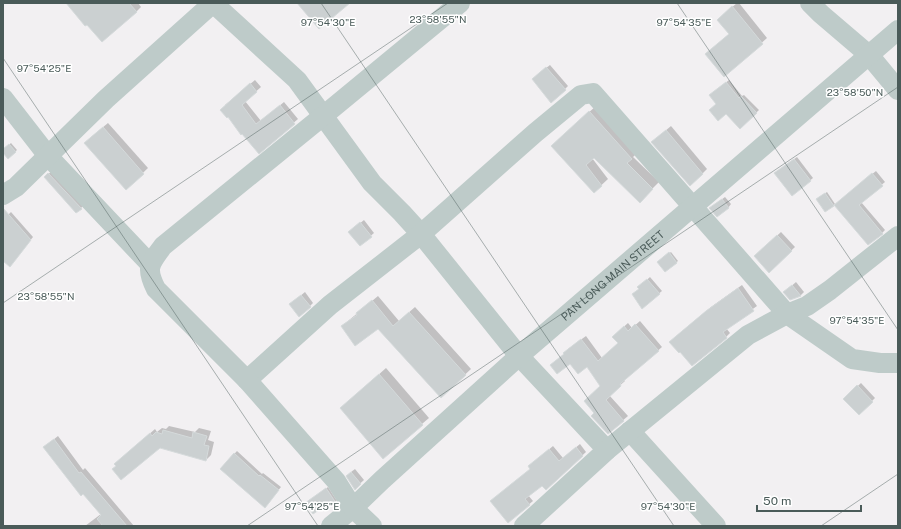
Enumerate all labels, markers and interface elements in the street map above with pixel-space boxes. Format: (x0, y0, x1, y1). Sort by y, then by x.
text: 23°58'55"N (410, 13, 466, 25)
text: 97°54'30"E (301, 16, 355, 28)
text: 97°54'35"E (656, 16, 712, 28)
text: 97°54'25"E (17, 62, 71, 74)
text: 23°58'50"N (827, 86, 883, 98)
street label: PAN LONG MAIN STREET (559, 228, 667, 323)
text: 23°58'55"N (18, 290, 74, 302)
text: 97°54'35"E (829, 314, 885, 326)
scale bar (757, 487, 861, 513)
text: 50 m (763, 494, 791, 508)
text: 97°54'25"E (285, 500, 339, 512)
text: 97°54'30"E (641, 500, 695, 512)

